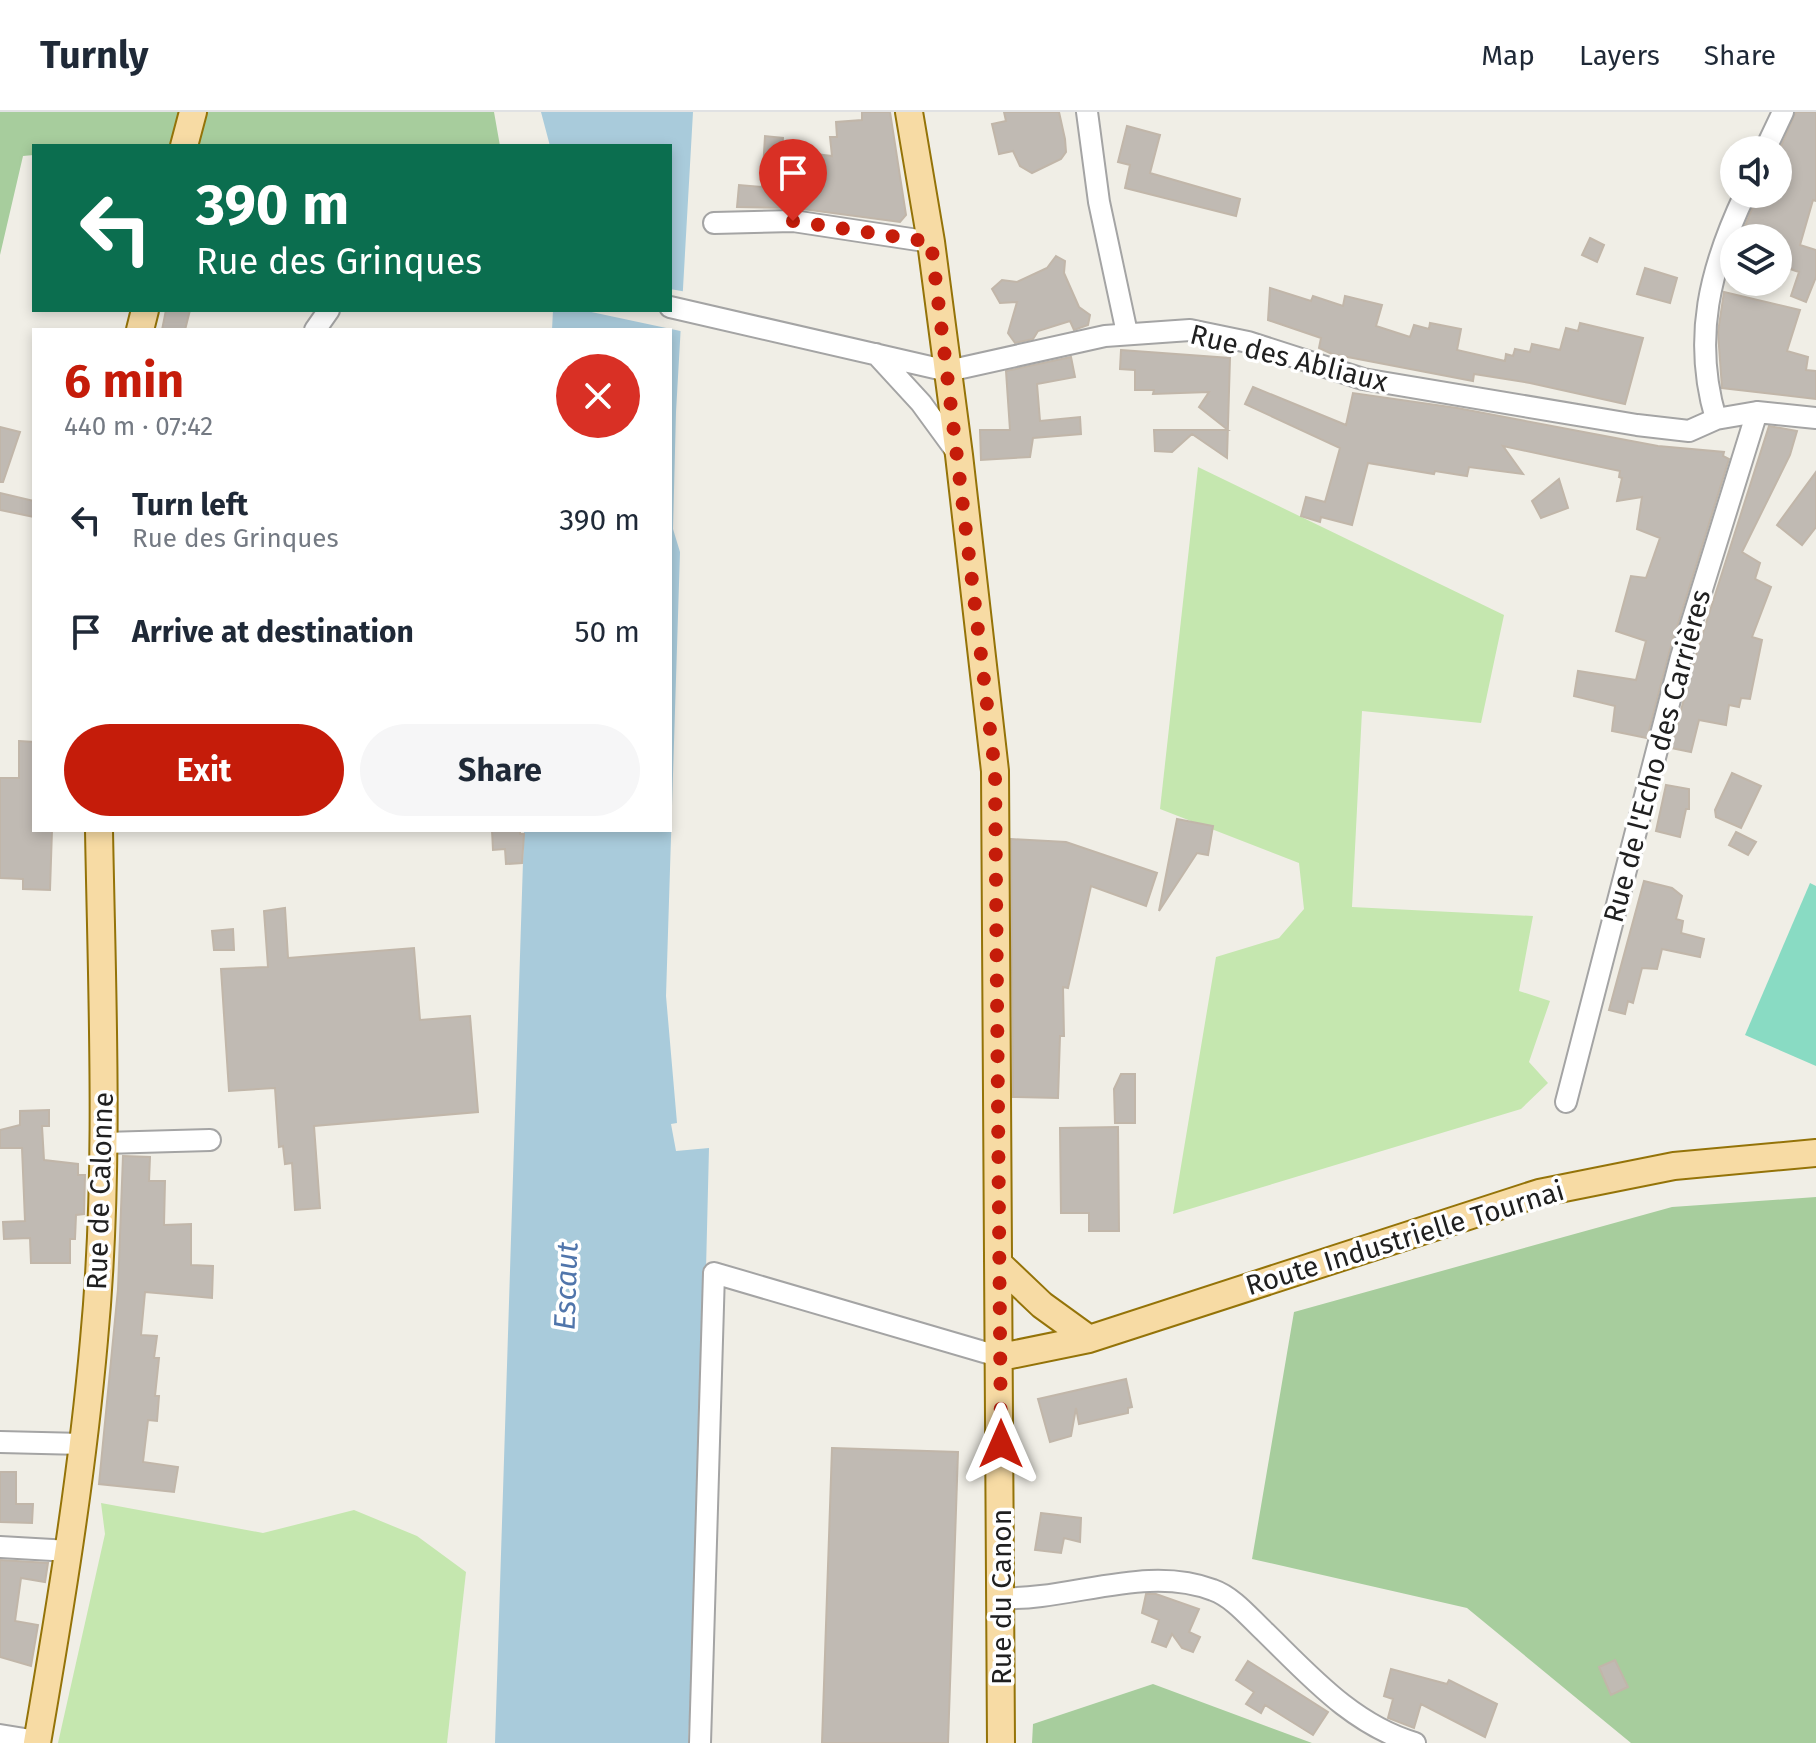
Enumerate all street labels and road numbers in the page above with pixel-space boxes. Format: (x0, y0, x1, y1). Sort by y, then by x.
street label: Rue des Abliaux (1187, 318, 1392, 399)
street label: Rue de l'Echo des Carrières (1597, 586, 1717, 926)
street label: Rue de Calonne (80, 1091, 120, 1291)
street label: Route Industrielle Tournai (1242, 1174, 1568, 1302)
street label: Rue du Canon (985, 1509, 1018, 1685)

